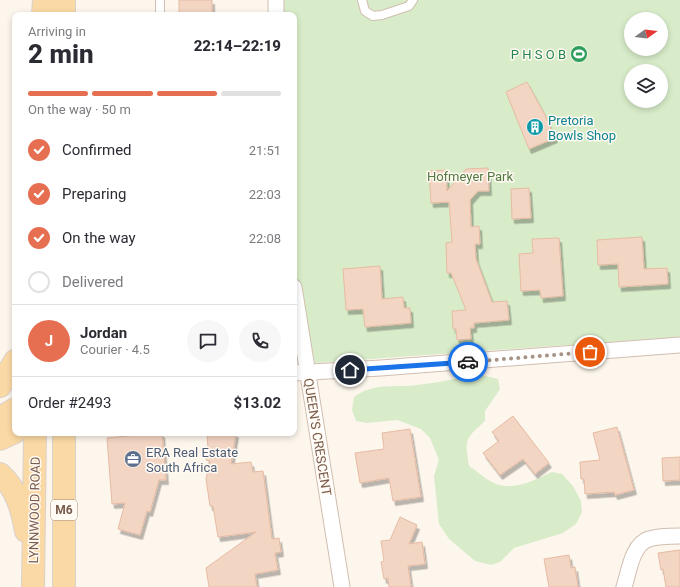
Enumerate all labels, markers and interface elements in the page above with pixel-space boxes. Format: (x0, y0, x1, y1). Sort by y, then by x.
north arrow (624, 12, 668, 56)
map controls (624, 12, 668, 108)
text: Arriving in (28, 24, 86, 39)
text: 22:14–22:19 (194, 37, 281, 55)
text: 2 min (28, 39, 94, 69)
sports icon: P H S O B (569, 44, 589, 64)
place label: P H S O B (511, 47, 566, 62)
button: layers (624, 64, 668, 108)
text: On the way · 50 m (28, 102, 131, 117)
place label: Pretoria Bowls Shop (548, 113, 616, 143)
building icon: Pretoria Bowls Shop (525, 117, 545, 137)
icon: check (28, 139, 50, 161)
text: Confirmed (62, 141, 132, 159)
text: 21:51 (249, 143, 281, 158)
park label: Hofmeyer Park (427, 169, 514, 184)
icon: check (28, 183, 50, 205)
text: Preparing (62, 185, 126, 203)
text: 22:03 (249, 187, 281, 202)
icon: check (28, 227, 50, 249)
text: On the way (62, 229, 136, 247)
text: 22:08 (249, 231, 281, 246)
text: Delivered (62, 273, 124, 291)
button: chat (187, 320, 229, 362)
button: phone (239, 320, 281, 362)
text: Jordan (80, 324, 127, 342)
text: J (45, 332, 53, 350)
pin (573, 335, 607, 369)
icon: bag (579, 341, 601, 363)
text: Courier · 4.5 (80, 342, 150, 357)
courier (448, 342, 488, 382)
icon: car (457, 351, 479, 373)
pin (333, 353, 367, 387)
icon: home (339, 359, 361, 381)
street label: QUEEN'S CRESCENT (301, 377, 334, 497)
text: Order #2493 (28, 394, 111, 412)
text: $13.02 (234, 394, 281, 412)
place label: ERA Real Estate South Africa (146, 445, 238, 475)
office icon: ERA Real Estate South Africa (123, 449, 143, 469)
street label: LYNNWOOD ROAD (26, 456, 43, 564)
road number: M6 (51, 500, 77, 520)

